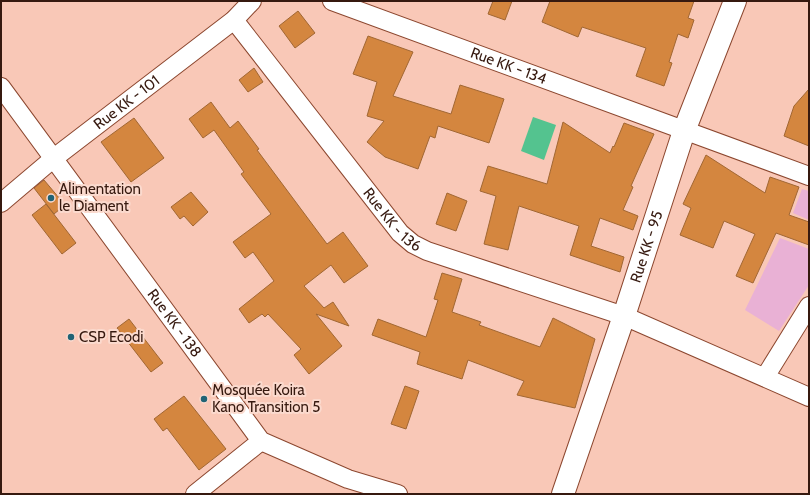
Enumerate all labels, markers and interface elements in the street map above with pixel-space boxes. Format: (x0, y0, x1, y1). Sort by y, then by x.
street label: Rue KK - 134 (468, 44, 549, 88)
street label: Rue KK - 101 (90, 71, 163, 133)
place label: Alimentation le Diament (59, 180, 141, 215)
street label: Rue KK - 136 (359, 184, 424, 255)
marker: Alimentation le Diament (46, 193, 56, 203)
street label: Rue KK - 95 (626, 208, 667, 285)
street label: Rue KK - 138 (143, 286, 205, 361)
place label: CSP Ecodi (79, 328, 144, 346)
marker: CSP Ecodi (66, 332, 76, 342)
place label: Mosquée Koira Kano Transition 5 (212, 381, 320, 416)
marker: Mosquée Koira Kano Transition 5 (199, 394, 209, 404)

